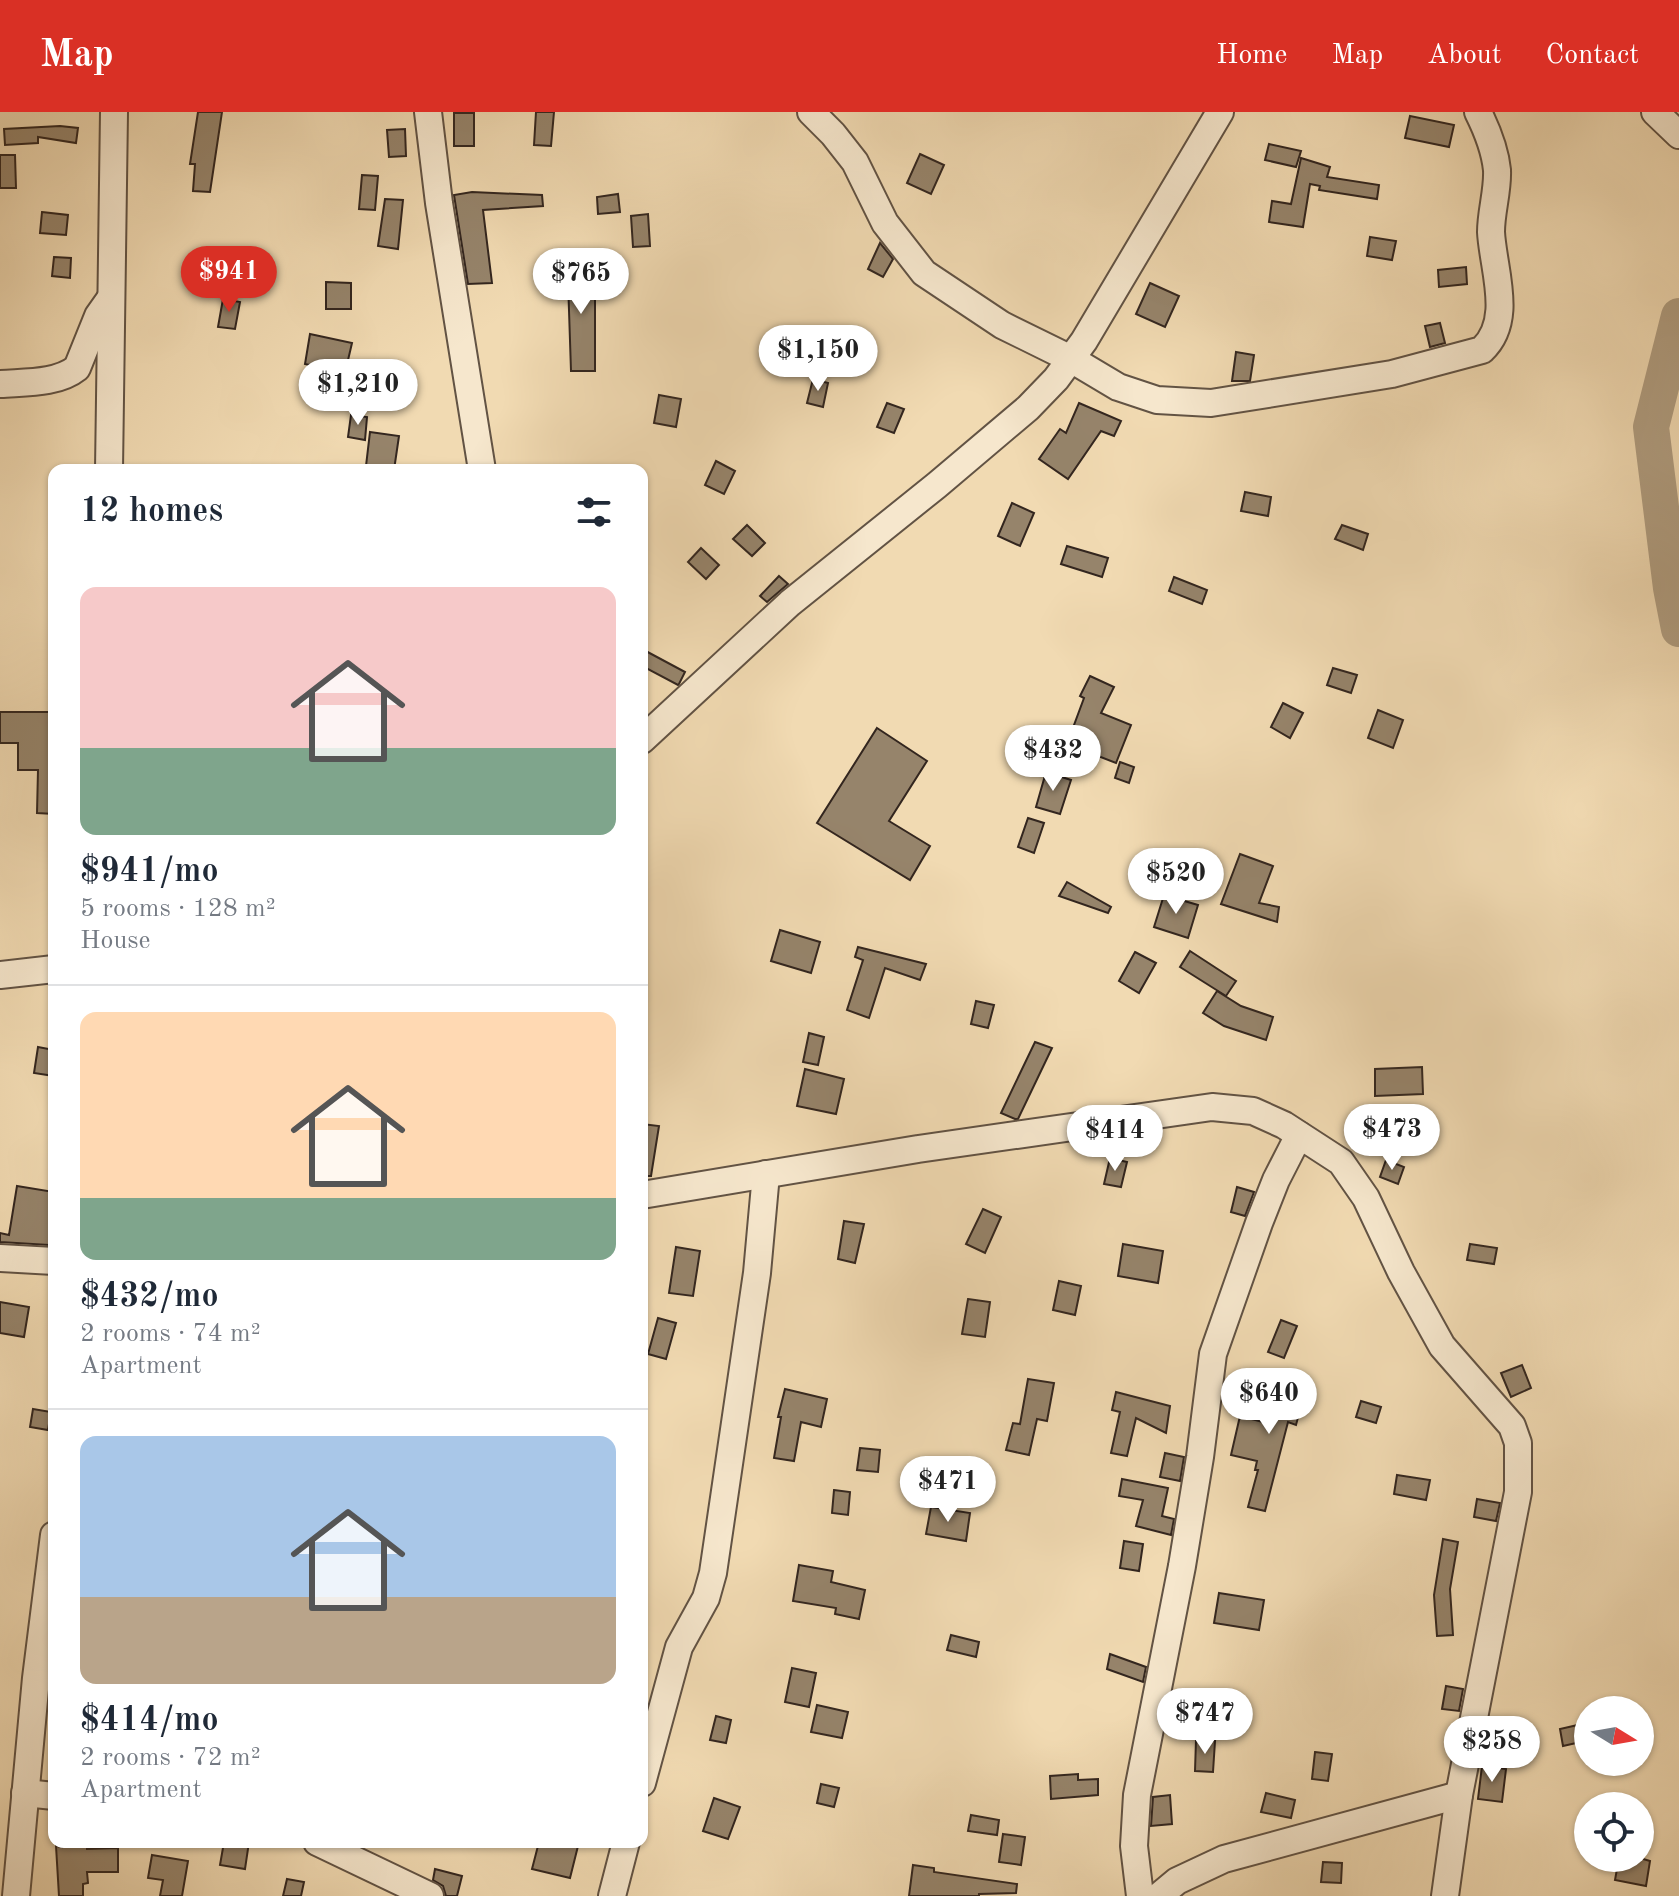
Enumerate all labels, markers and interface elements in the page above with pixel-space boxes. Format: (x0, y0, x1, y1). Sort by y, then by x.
text: Map (40, 37, 114, 75)
text: Home (1216, 42, 1287, 70)
text: Map (1331, 42, 1383, 70)
text: About (1427, 42, 1502, 70)
text: Contact (1546, 42, 1639, 70)
pin: $941 (182, 246, 276, 314)
pin: $765 (534, 248, 628, 316)
text: $941 (199, 259, 259, 285)
text: $765 (551, 261, 611, 287)
pin: $1,150 (753, 325, 883, 393)
text: $1,150 (777, 338, 859, 364)
pin: $1,210 (293, 359, 423, 427)
text: $1,210 (317, 372, 399, 398)
icon: filters (572, 490, 616, 534)
text: 12 homes (80, 495, 223, 529)
icon: home (276, 639, 420, 783)
pin: $432 (1006, 725, 1100, 793)
text: $432 (1023, 738, 1083, 764)
pin: $520 (1129, 848, 1223, 916)
text: $941/mo (80, 855, 219, 889)
text: $520 (1146, 861, 1206, 887)
text: 5 rooms · 128 m² (80, 896, 276, 922)
text: House (80, 928, 151, 954)
icon: home (276, 1064, 420, 1208)
pin: $473 (1345, 1104, 1439, 1172)
pin: $414 (1068, 1105, 1162, 1173)
text: $473 (1362, 1117, 1422, 1143)
text: $414 (1085, 1118, 1145, 1144)
text: $432/mo (80, 1280, 219, 1314)
text: 2 rooms · 74 m² (80, 1321, 261, 1347)
text: Apartment (80, 1353, 202, 1379)
pin: $640 (1222, 1368, 1316, 1436)
text: $640 (1239, 1381, 1299, 1407)
pin: $471 (901, 1456, 995, 1524)
text: $471 (918, 1469, 978, 1495)
icon: home (276, 1488, 420, 1632)
pin: $747 (1158, 1688, 1252, 1756)
north arrow (1574, 1696, 1654, 1776)
map controls (1574, 1696, 1654, 1872)
text: $747 (1175, 1701, 1235, 1727)
text: $414/mo (80, 1704, 219, 1738)
pin: $258 (1445, 1716, 1539, 1784)
text: $258 (1462, 1729, 1522, 1755)
text: 2 rooms · 72 m² (80, 1745, 261, 1771)
text: Apartment (80, 1777, 202, 1803)
button: locate (1574, 1792, 1654, 1872)

